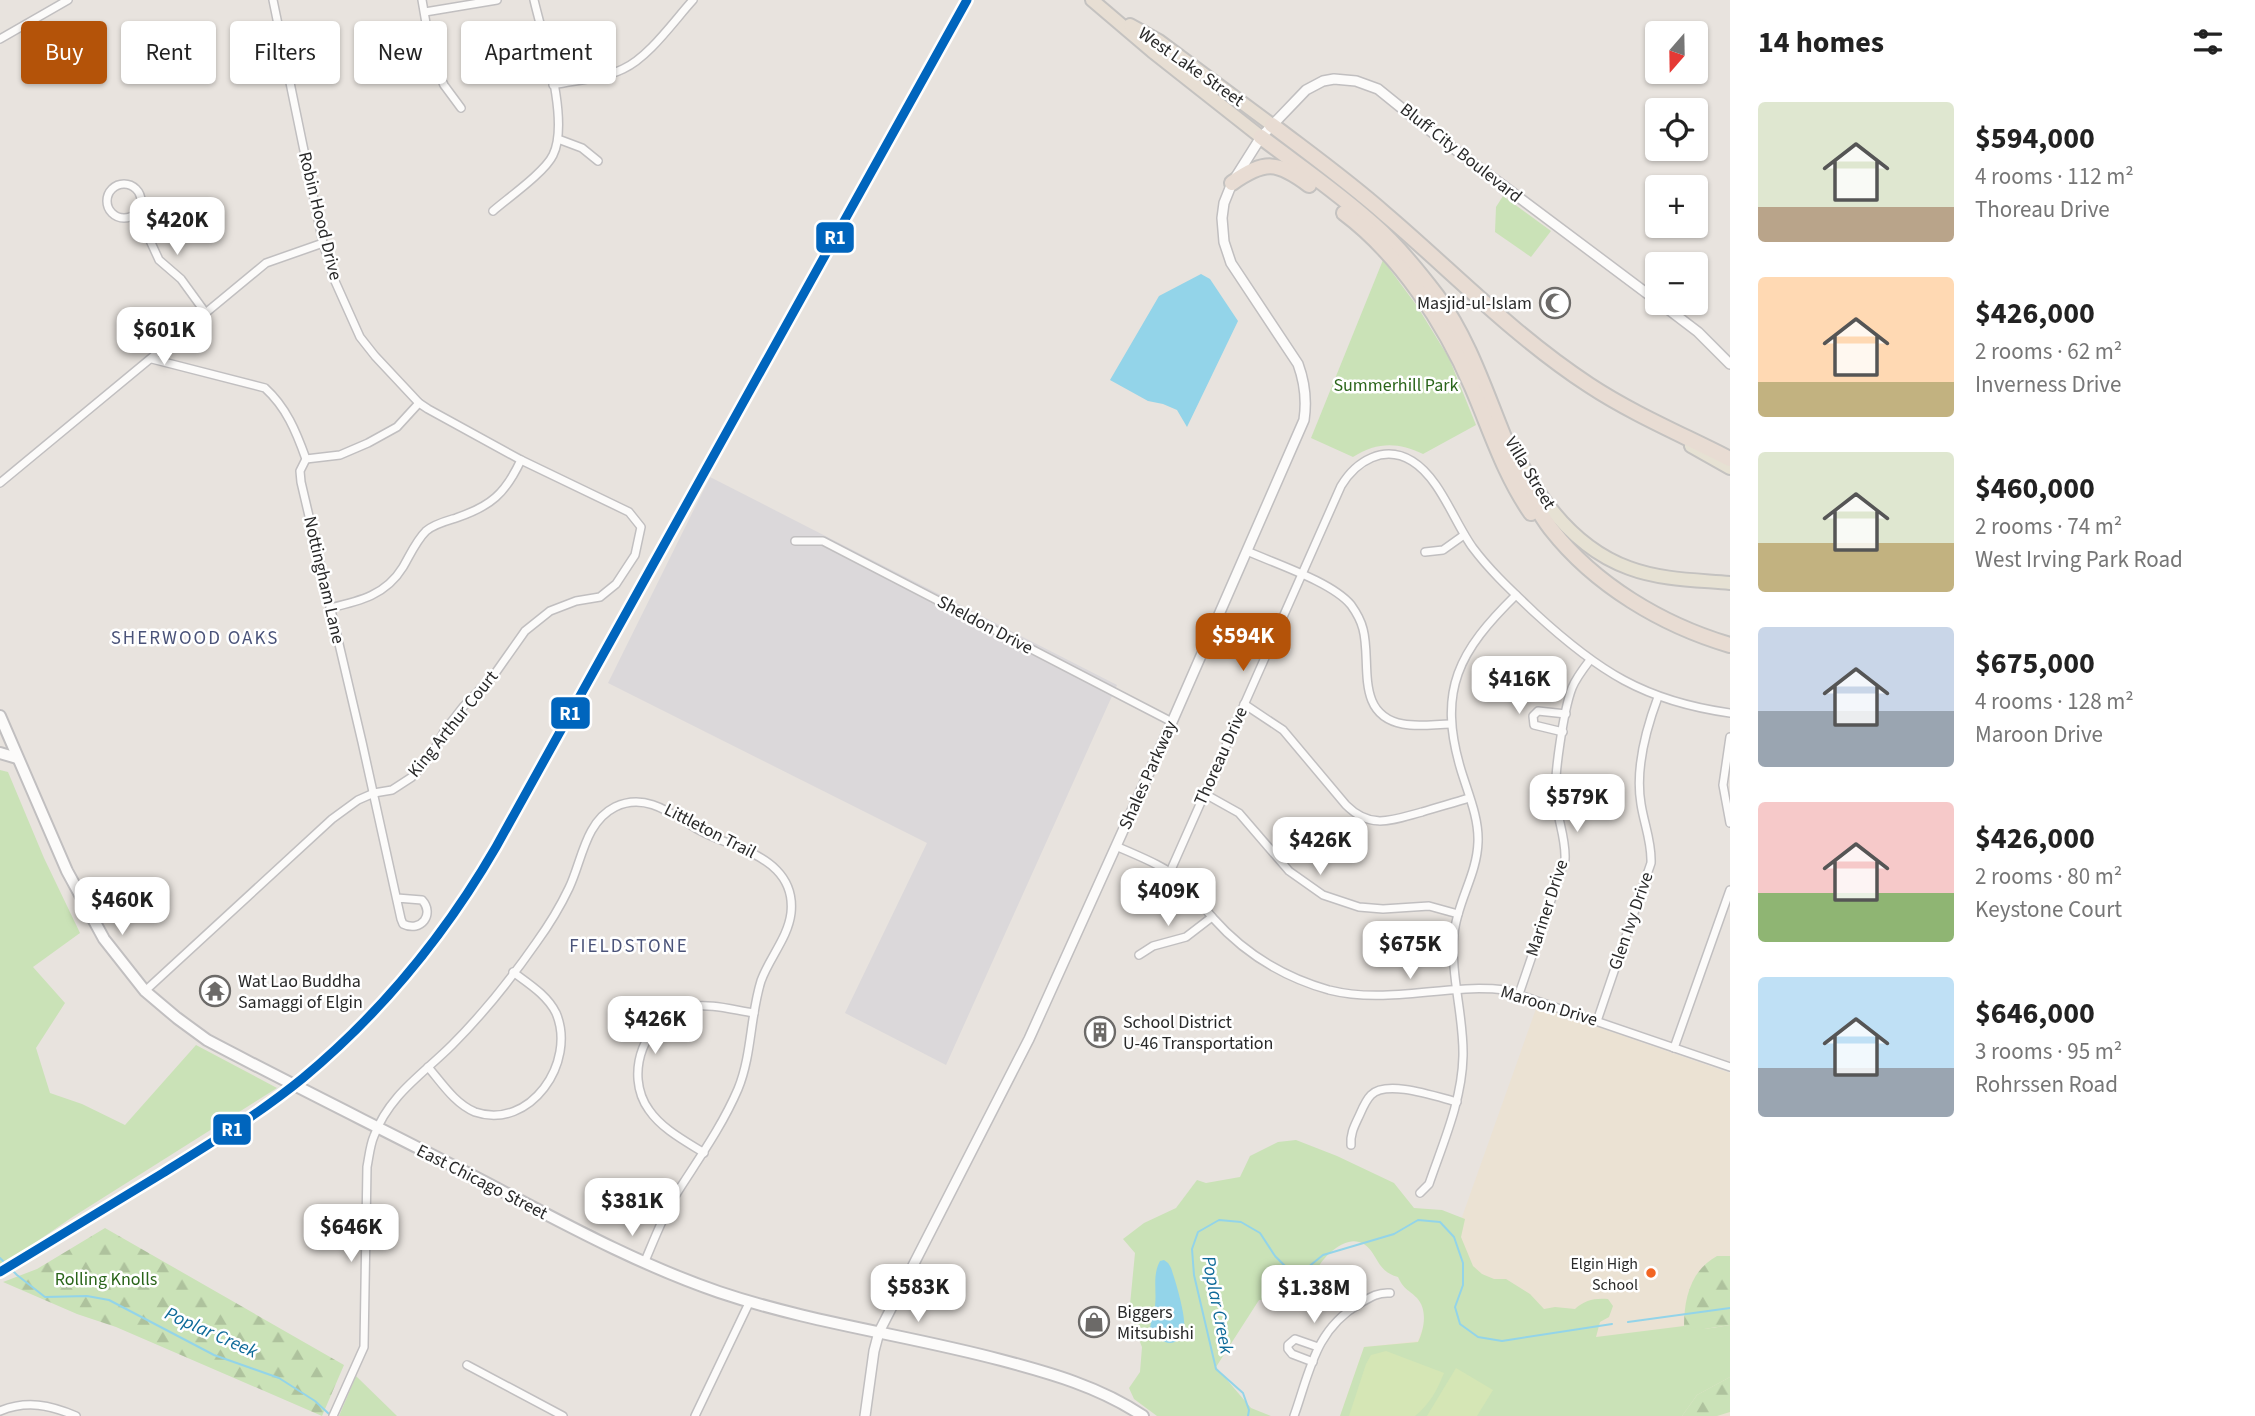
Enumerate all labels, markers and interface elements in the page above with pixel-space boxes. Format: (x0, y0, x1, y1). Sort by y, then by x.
chip: Buy (21, 21, 107, 84)
chip: Rent (121, 21, 216, 84)
chip: Filters (230, 21, 340, 84)
chip: New (354, 21, 447, 84)
chip: Apartment (461, 21, 616, 84)
street label: West Lake Street (1133, 21, 1249, 113)
north arrow (1645, 21, 1708, 84)
map controls (1645, 21, 1708, 315)
text: 14 homes (1758, 21, 1884, 64)
icon: filters (2189, 23, 2227, 61)
street label: Bluff City Boulevard (1395, 97, 1527, 209)
button: locate (1645, 98, 1708, 161)
text: $594,000 (1975, 117, 2095, 160)
icon: home (1814, 130, 1898, 214)
street label: Robin Hood Drive (292, 149, 348, 283)
text: 4 rooms · 112 m² (1975, 160, 2134, 193)
button: + (1645, 175, 1708, 238)
text: Thoreau Drive (1975, 193, 2110, 226)
pin: $420K (128, 198, 226, 257)
text: $420K (146, 203, 208, 236)
line badge: R1 (815, 221, 855, 254)
text: R1 (824, 225, 846, 252)
button: − (1645, 252, 1708, 315)
mosque icon: Masjid-ul-Islam (1538, 286, 1572, 320)
place label: Masjid-ul-Islam (1417, 291, 1532, 316)
text: $426,000 (1975, 292, 2095, 335)
icon: home (1814, 305, 1898, 389)
pin: $601K (115, 308, 213, 367)
text: $601K (133, 313, 195, 346)
text: 2 rooms · 62 m² (1975, 335, 2122, 368)
text: Inverness Drive (1975, 368, 2121, 401)
park label: Summerhill Park (1333, 373, 1459, 398)
street label: Villa Street (1499, 432, 1561, 514)
text: $460,000 (1975, 467, 2095, 510)
icon: home (1814, 480, 1898, 564)
text: 2 rooms · 74 m² (1975, 510, 2122, 543)
street label: Nottingham Lane (297, 514, 351, 646)
text: West Irving Park Road (1975, 543, 2183, 576)
street label: Sheldon Drive (933, 589, 1037, 661)
pin: $594K (1194, 614, 1292, 673)
text: $594K (1212, 619, 1274, 652)
district label: SHERWOOD OAKS (111, 625, 279, 652)
text: $675,000 (1975, 642, 2095, 685)
icon: home (1814, 655, 1898, 739)
pin: $416K (1470, 656, 1568, 716)
text: $416K (1488, 662, 1550, 695)
street label: King Arthur Court (402, 665, 504, 783)
text: 4 rooms · 128 m² (1975, 685, 2134, 718)
line badge: R1 (550, 696, 591, 730)
text: R1 (559, 701, 581, 728)
street label: Thoreau Drive (1188, 703, 1254, 809)
street label: Shales Parkway (1113, 716, 1183, 834)
text: Maroon Drive (1975, 718, 2103, 751)
pin: $579K (1528, 774, 1626, 834)
text: $579K (1546, 780, 1608, 813)
street label: Littleton Trail (660, 797, 760, 865)
text: $426,000 (1975, 817, 2095, 860)
pin: $426K (1271, 818, 1369, 877)
text: $426K (1289, 823, 1351, 856)
icon: home (1814, 830, 1898, 914)
street label: Mariner Drive (1520, 856, 1574, 960)
text: 2 rooms · 80 m² (1975, 860, 2122, 893)
pin: $409K (1119, 869, 1217, 928)
street label: Glen Ivy Drive (1603, 869, 1659, 973)
text: $409K (1137, 874, 1199, 907)
pin: $460K (73, 878, 171, 937)
text: $460K (91, 883, 153, 916)
text: Keystone Court (1975, 893, 2122, 926)
pin: $675K (1361, 922, 1459, 981)
text: $675K (1379, 927, 1441, 960)
district label: FIELDSTONE (569, 933, 689, 960)
place label: Wat Lao Buddha Samaggi of Elgin (238, 969, 363, 1015)
temple icon: Wat Lao Buddha Samaggi of Elgin (198, 974, 232, 1008)
street label: Maroon Drive (1497, 979, 1601, 1033)
text: $646,000 (1975, 992, 2095, 1035)
pin: $426K (606, 996, 704, 1056)
text: $426K (624, 1002, 686, 1035)
icon: home (1814, 1005, 1898, 1089)
place label: School District U-46 Transportation (1123, 1010, 1273, 1056)
building icon: School District U-46 Transportation (1083, 1015, 1117, 1049)
text: 3 rooms · 95 m² (1975, 1035, 2122, 1068)
text: Rohrssen Road (1975, 1068, 2118, 1101)
line badge: R1 (212, 1113, 252, 1146)
text: R1 (221, 1117, 243, 1144)
street label: East Chicago Street (412, 1138, 552, 1226)
pin: $381K (583, 1178, 681, 1238)
text: $381K (601, 1184, 663, 1217)
pin: $646K (302, 1204, 400, 1264)
text: $646K (320, 1210, 382, 1243)
place label: Elgin High School (1570, 1253, 1638, 1296)
water label: Poplar Creek (1194, 1254, 1240, 1357)
pin: $583K (869, 1264, 967, 1324)
pin: $1.38M (1257, 1266, 1371, 1325)
marker: Elgin High School (1644, 1266, 1658, 1280)
park label: Rolling Knolls (55, 1267, 157, 1292)
text: $583K (887, 1270, 949, 1303)
text: $1.38M (1277, 1271, 1351, 1304)
water label: Poplar Creek (160, 1300, 263, 1366)
place label: Biggers Mitsubishi (1117, 1300, 1194, 1346)
shop icon: Biggers Mitsubishi (1077, 1305, 1111, 1339)

